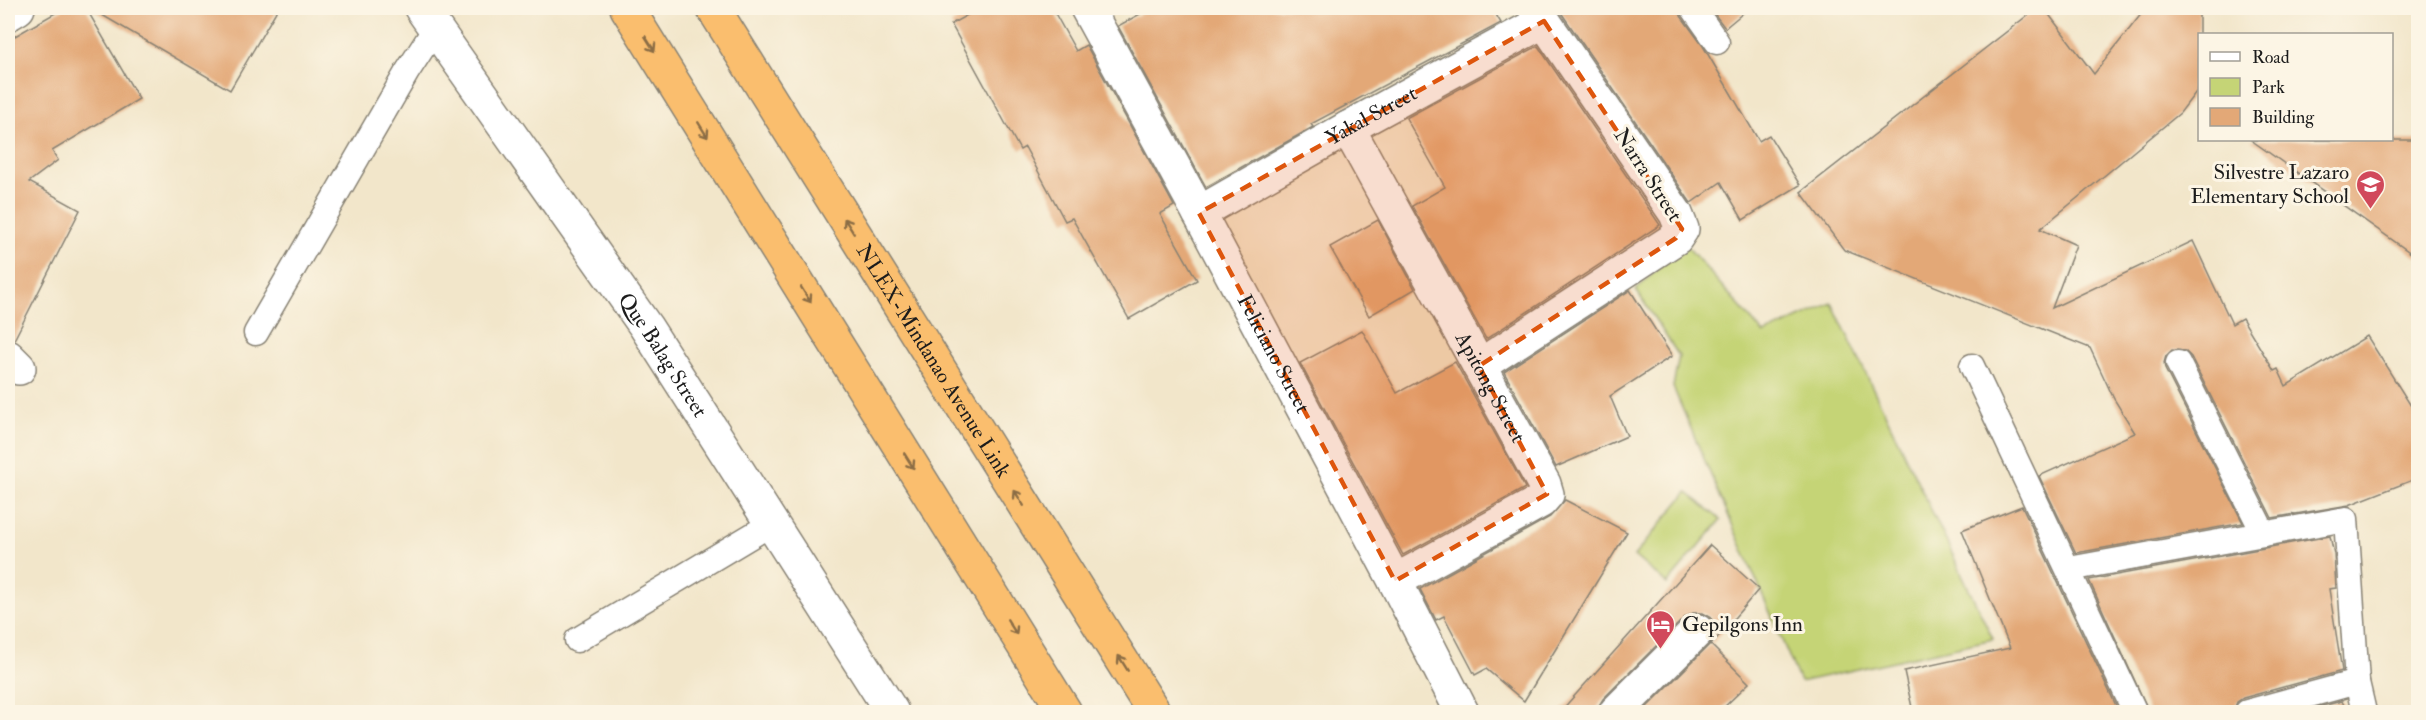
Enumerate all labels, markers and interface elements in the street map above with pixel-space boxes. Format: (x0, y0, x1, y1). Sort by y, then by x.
legend (2198, 33, 2393, 141)
one-way arrow (644, 35, 656, 52)
text: Road (2252, 46, 2290, 69)
text: Park (2252, 76, 2285, 99)
street label: Yakal Street (1321, 79, 1422, 151)
text: Building (2252, 106, 2315, 129)
one-way arrow (698, 121, 710, 138)
street label: Narra Street (1608, 123, 1688, 227)
place label: Silvestre Lazaro Elementary School (2191, 159, 2350, 210)
school or university icon: Silvestre Lazaro Elementary School (2354, 168, 2386, 210)
one-way arrow (843, 218, 855, 235)
street label: NLEX-Mindanao Avenue Link (850, 239, 1017, 483)
one-way arrow (801, 286, 813, 303)
street label: Que Balag Street (612, 287, 714, 422)
street label: Feliciano Street (1231, 290, 1317, 418)
street label: Apitong Street (1449, 326, 1532, 448)
one-way arrow (904, 452, 916, 469)
one-way arrow (1013, 490, 1025, 507)
hotel icon: Gepilgons Inn (1645, 608, 1677, 650)
place label: Gepilgons Inn (1682, 611, 1803, 638)
one-way arrow (1006, 618, 1019, 635)
one-way arrow (1117, 655, 1129, 672)

